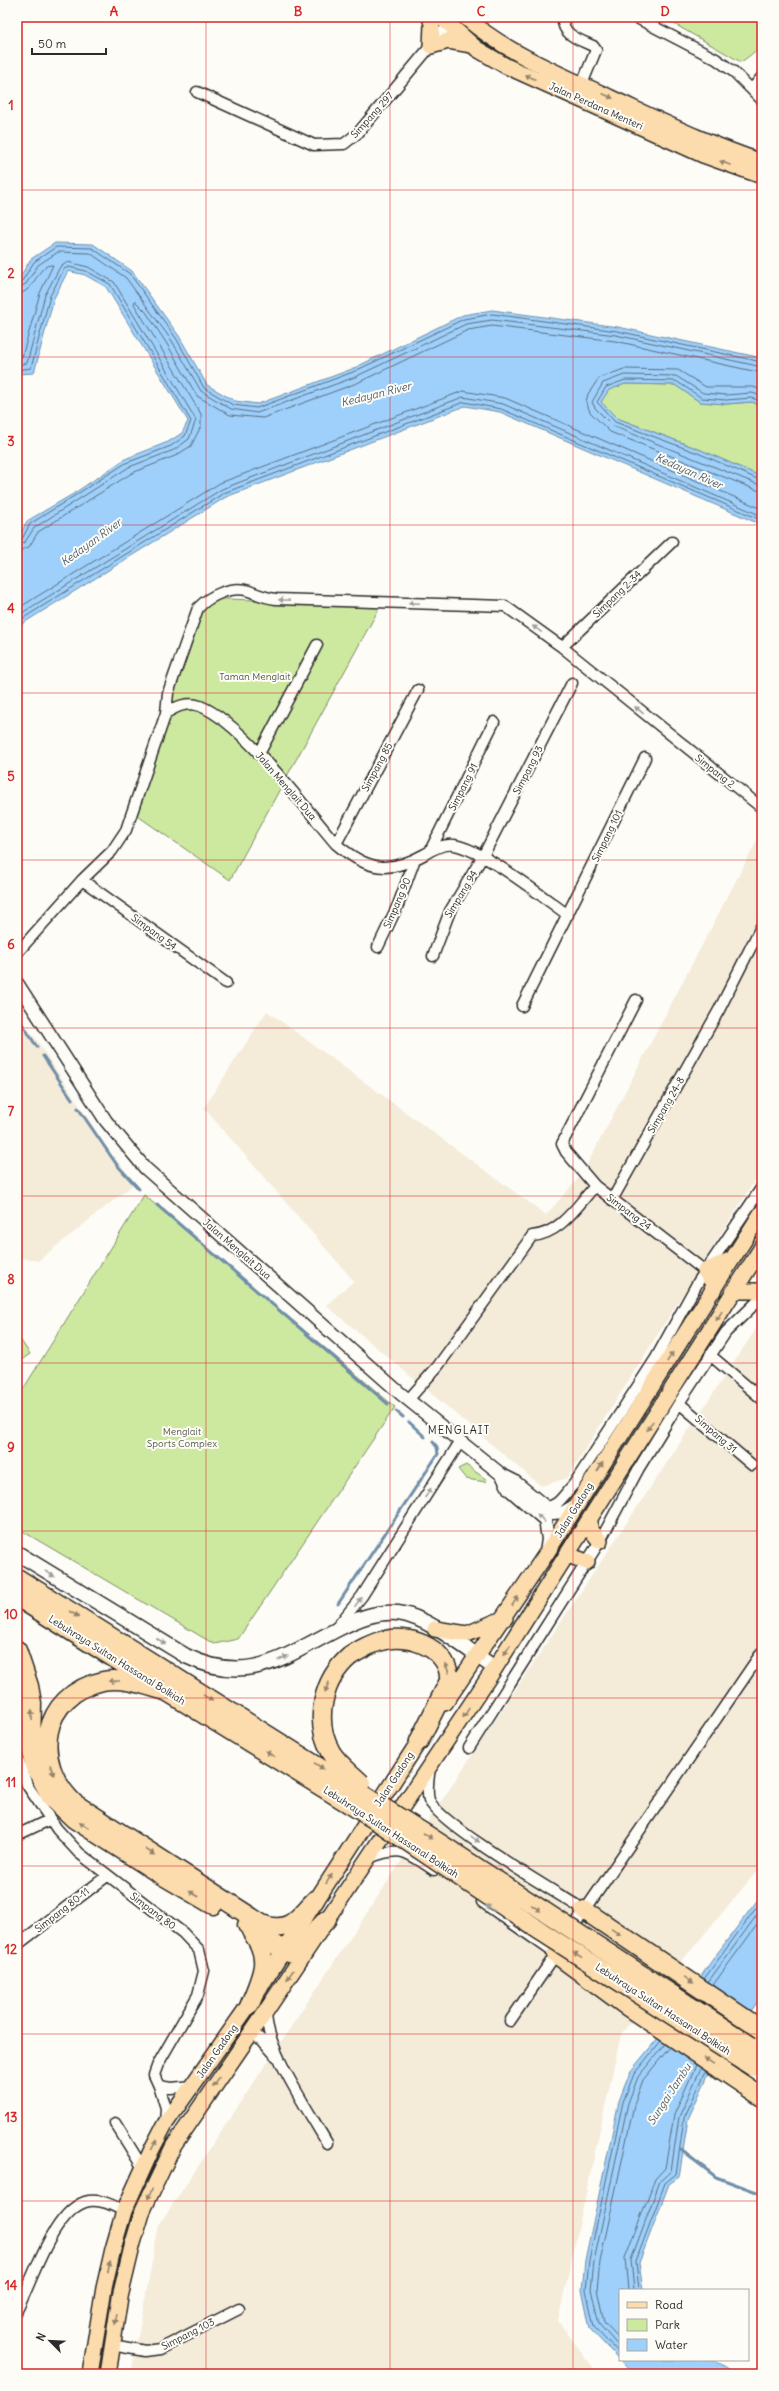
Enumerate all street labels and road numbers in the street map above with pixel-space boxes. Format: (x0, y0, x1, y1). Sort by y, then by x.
street label: Jalan Perdana Menteri (547, 79, 645, 133)
street label: Simpang 297 (348, 89, 396, 141)
street label: Simpang 2-34 (590, 567, 644, 620)
street label: Simpang 85 (359, 740, 395, 794)
street label: Simpang 93 (510, 743, 546, 797)
street label: Jalan Menglait Dua (253, 749, 319, 823)
street label: Simpang 2 (692, 751, 738, 791)
street label: Simpang 91 (446, 761, 480, 813)
street label: Simpang 101 (589, 808, 625, 864)
street label: Simpang 94 (442, 868, 480, 920)
street label: Simpang 90 (380, 876, 414, 930)
street label: Simpang 54 (129, 911, 180, 953)
street label: Simpang 24-8 (645, 1074, 687, 1135)
street label: Simpang 24 (604, 1191, 654, 1233)
street label: Jalan Menglait Dua (200, 1216, 274, 1282)
street label: Simpang 31 (692, 1412, 740, 1456)
street label: Jalan Gadong (552, 1480, 596, 1540)
street label: Lebuhraya Sultan Hassanal Bolkiah (46, 1612, 188, 1708)
street label: Jalan Gadong (371, 1749, 417, 1809)
street label: Lebuhraya Sultan Hassanal Bolkiah (321, 1783, 461, 1881)
street label: Simpang 80-11 (32, 1885, 92, 1935)
street label: Simpang 80 (127, 1890, 179, 1932)
street label: Lebuhraya Sultan Hassanal Bolkiah (593, 1960, 733, 2058)
street label: Jalan Gadong (194, 2022, 240, 2080)
street label: Simpang 103 (159, 2315, 217, 2353)

